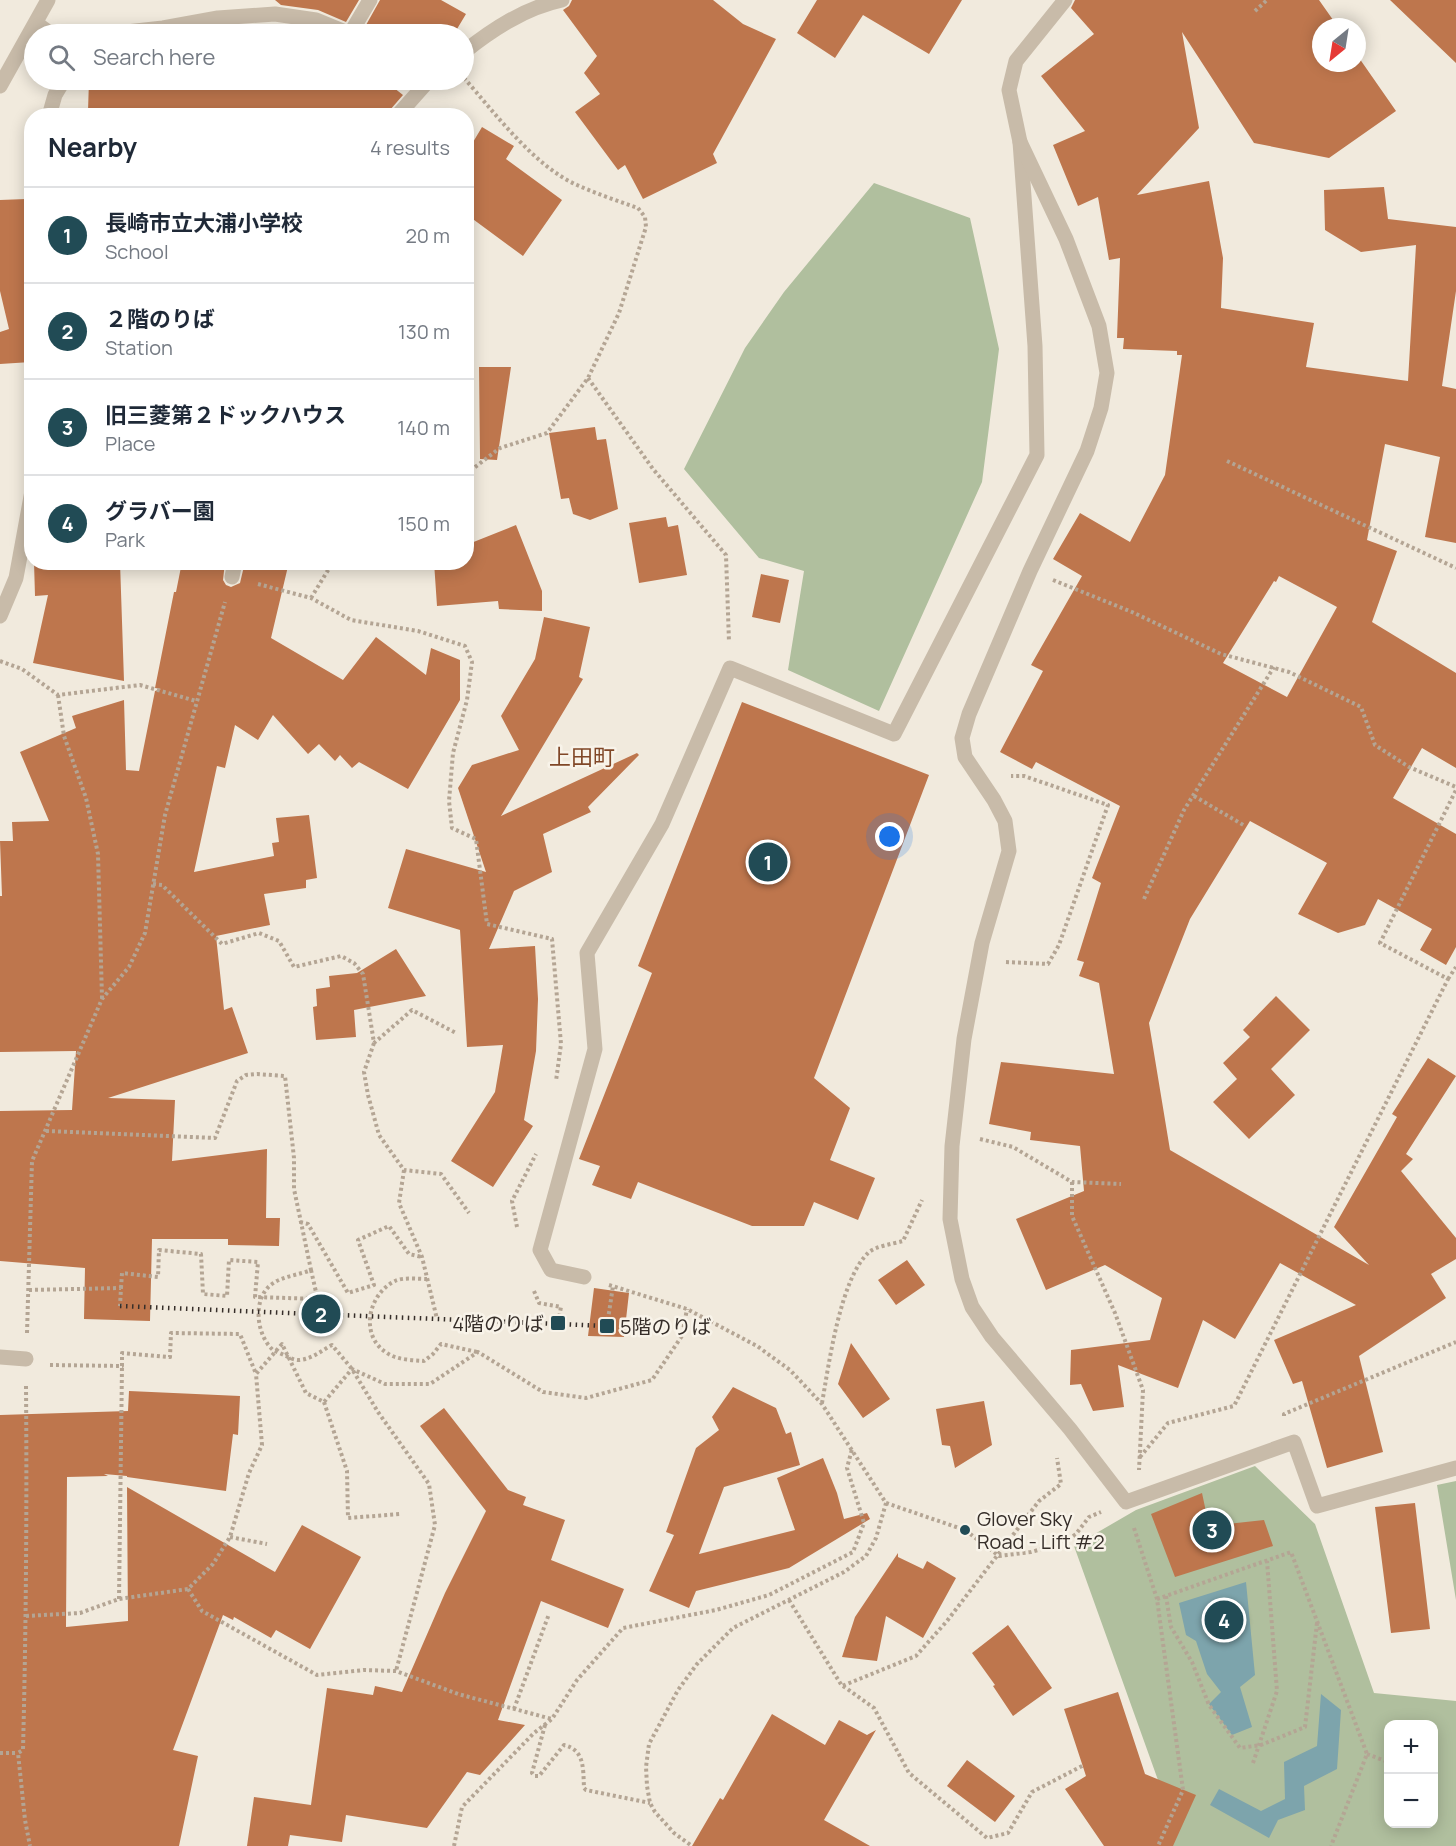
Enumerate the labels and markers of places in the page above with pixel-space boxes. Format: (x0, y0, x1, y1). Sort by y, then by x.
pin: 1 (748, 840, 788, 884)
pin: 2 (302, 1292, 340, 1336)
place label: 4階のりば (452, 1310, 544, 1337)
place label: 5階のりば (620, 1313, 712, 1340)
marker: 4階のりば (549, 1314, 567, 1332)
marker: 5階のりば (598, 1317, 616, 1335)
place label: Glover Sky Road - Lift #2 (977, 1505, 1105, 1555)
pin: 3 (1192, 1508, 1232, 1552)
marker: Glover Sky Road - Lift #2 (958, 1523, 972, 1537)
pin: 4 (1204, 1598, 1244, 1642)

